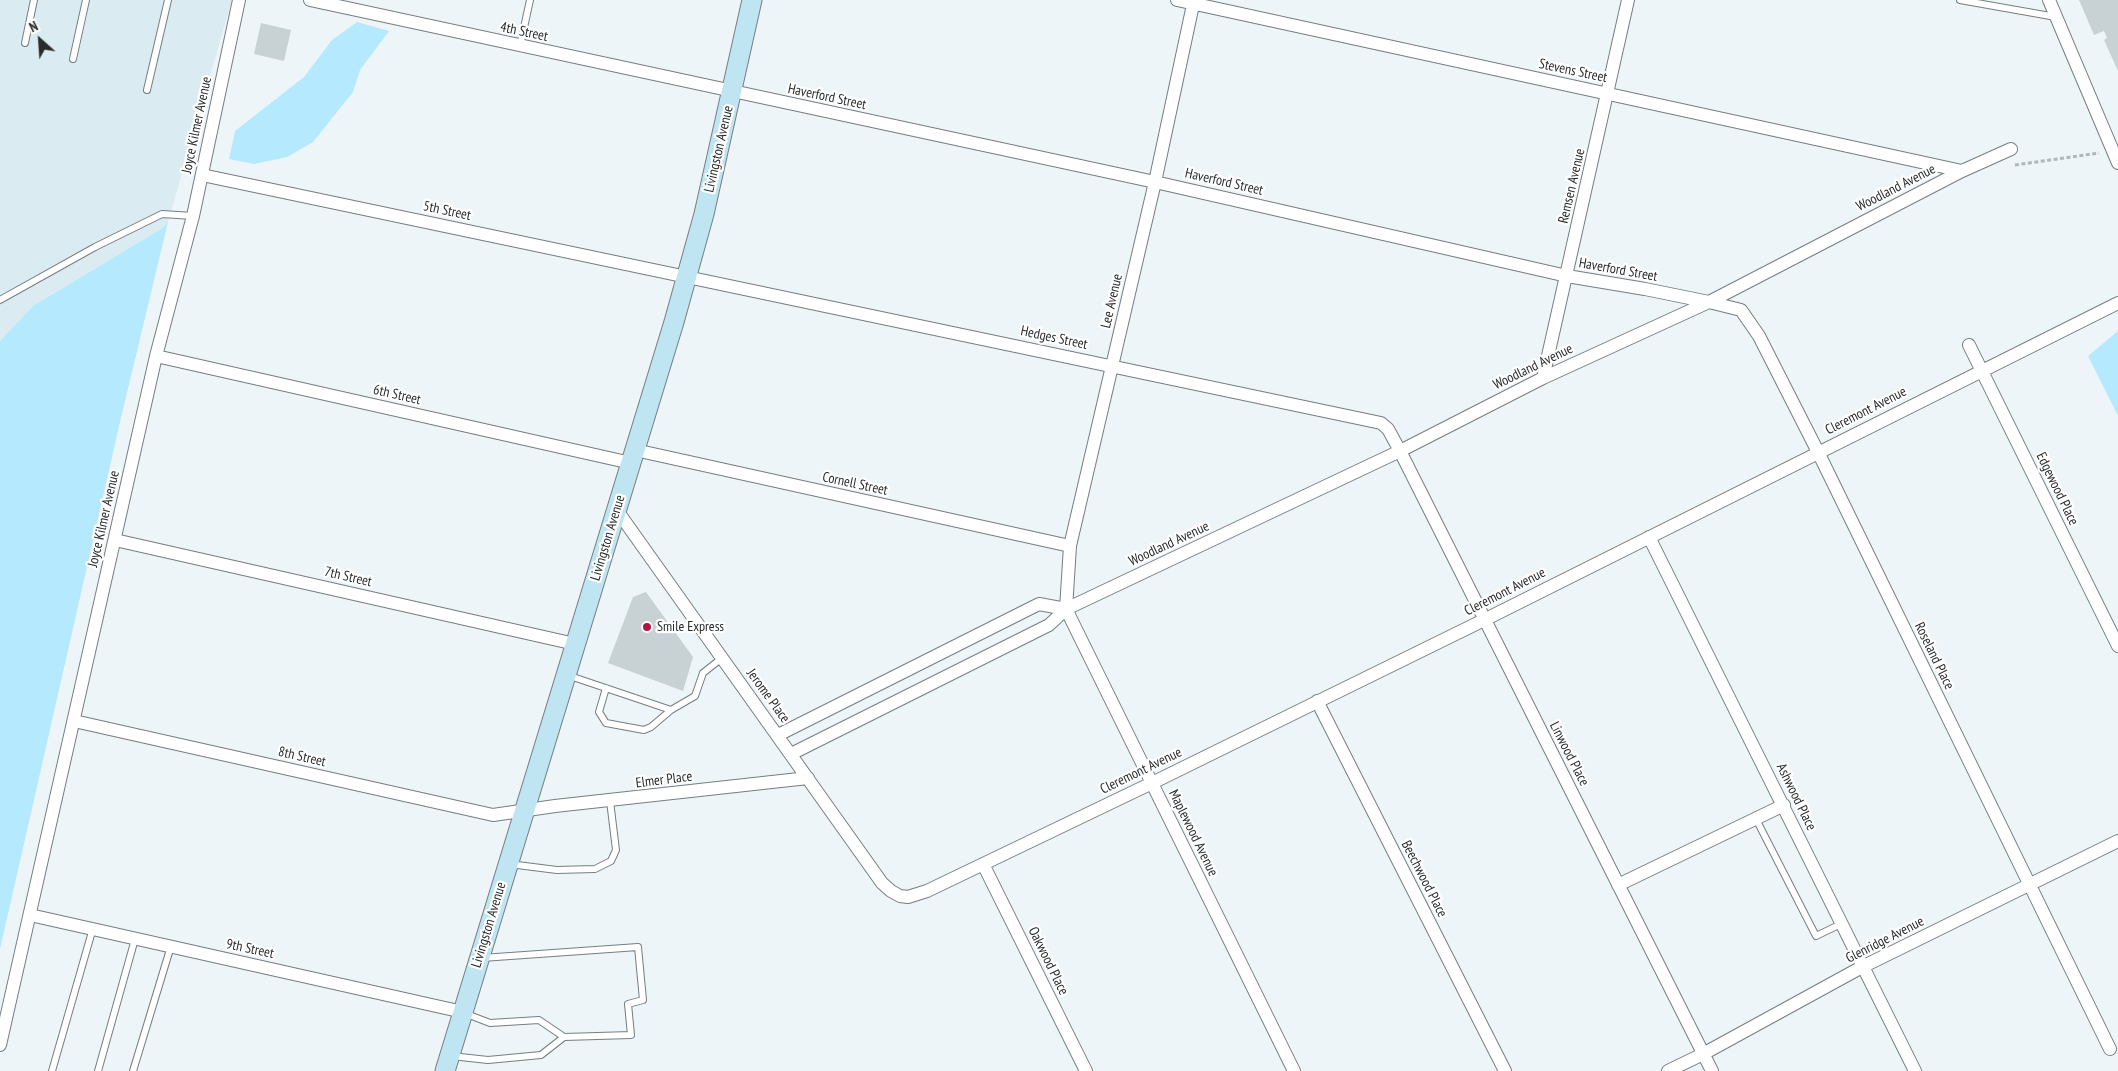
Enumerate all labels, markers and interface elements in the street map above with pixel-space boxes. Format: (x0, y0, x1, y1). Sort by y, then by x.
north arrow (15, 15, 65, 65)
text: N (26, 17, 41, 36)
street label: 4th Street (499, 19, 549, 45)
street label: Stevens Street (1537, 56, 1609, 86)
street label: Joyce Kilmer Avenue (179, 75, 215, 175)
street label: Haverford Street (786, 81, 868, 113)
street label: Livingston Avenue (701, 104, 737, 194)
street label: Remsen Avenue (1555, 147, 1589, 225)
street label: Woodland Avenue (1854, 161, 1938, 215)
street label: Haverford Street (1183, 165, 1265, 199)
street label: 5th Street (422, 198, 472, 224)
street label: Haverford Street (1577, 255, 1659, 285)
street label: Lee Avenue (1098, 272, 1126, 330)
street label: Hedges Street (1019, 323, 1089, 353)
street label: Woodland Avenue (1490, 340, 1576, 394)
street label: 6th Street (372, 381, 422, 409)
street label: Cleremont Avenue (1823, 383, 1909, 439)
street label: Edgewood Place (2032, 450, 2082, 528)
street label: Joyce Kilmer Avenue (85, 469, 123, 569)
street label: Cornell Street (821, 469, 889, 499)
street label: Livingston Avenue (587, 493, 629, 583)
street label: Woodland Avenue (1126, 518, 1212, 570)
street label: 7th Street (323, 563, 373, 591)
street label: Cleremont Avenue (1462, 564, 1548, 620)
place label: Smile Express (657, 619, 724, 635)
street label: Roseland Place (1911, 620, 1957, 692)
marker: Smile Express (641, 621, 653, 633)
street label: Jerome Place (743, 666, 793, 726)
street label: Linwood Place (1546, 719, 1592, 789)
street label: 8th Street (277, 743, 327, 771)
street label: Cleremont Avenue (1097, 744, 1185, 798)
street label: Ashwood Place (1773, 761, 1819, 833)
street label: Elmer Place (635, 768, 693, 792)
street label: Maplewood Avenue (1165, 787, 1221, 879)
street label: Beechwood Place (1397, 838, 1451, 920)
street label: Livingston Avenue (468, 880, 510, 970)
street label: Glenridge Avenue (1843, 913, 1927, 967)
street label: Oakwood Place (1024, 924, 1072, 998)
street label: 9th Street (225, 936, 275, 962)

